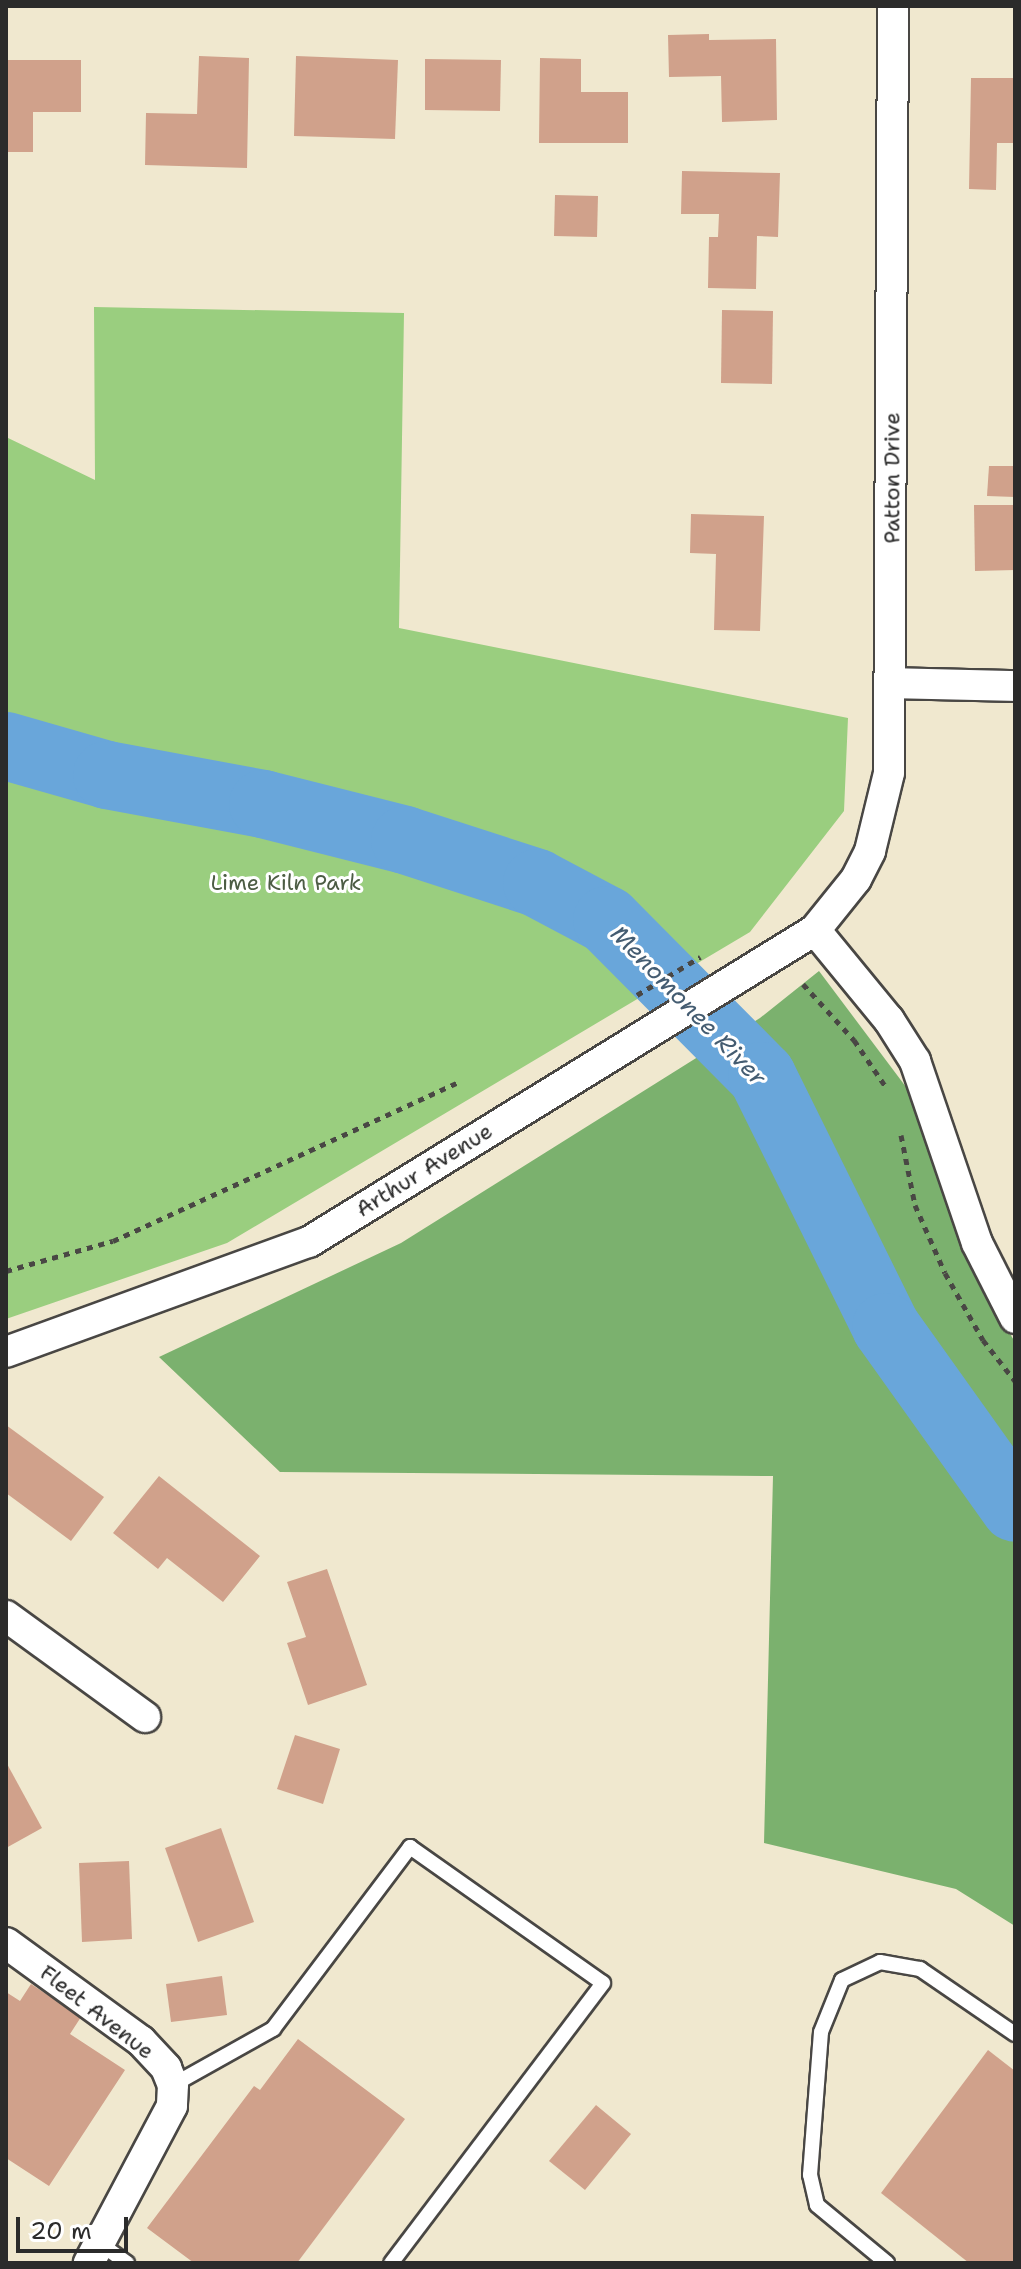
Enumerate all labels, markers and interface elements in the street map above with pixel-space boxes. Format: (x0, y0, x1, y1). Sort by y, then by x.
street label: Patton Drive (879, 412, 905, 544)
park label: Lime Kiln Park (211, 870, 361, 896)
water label: Menomonee River (604, 920, 772, 1092)
street label: Arthur Avenue (351, 1117, 497, 1223)
street label: Fleet Avenue (35, 1959, 159, 2065)
scale bar (20, 2201, 132, 2251)
text: 20 m (30, 2215, 92, 2247)

